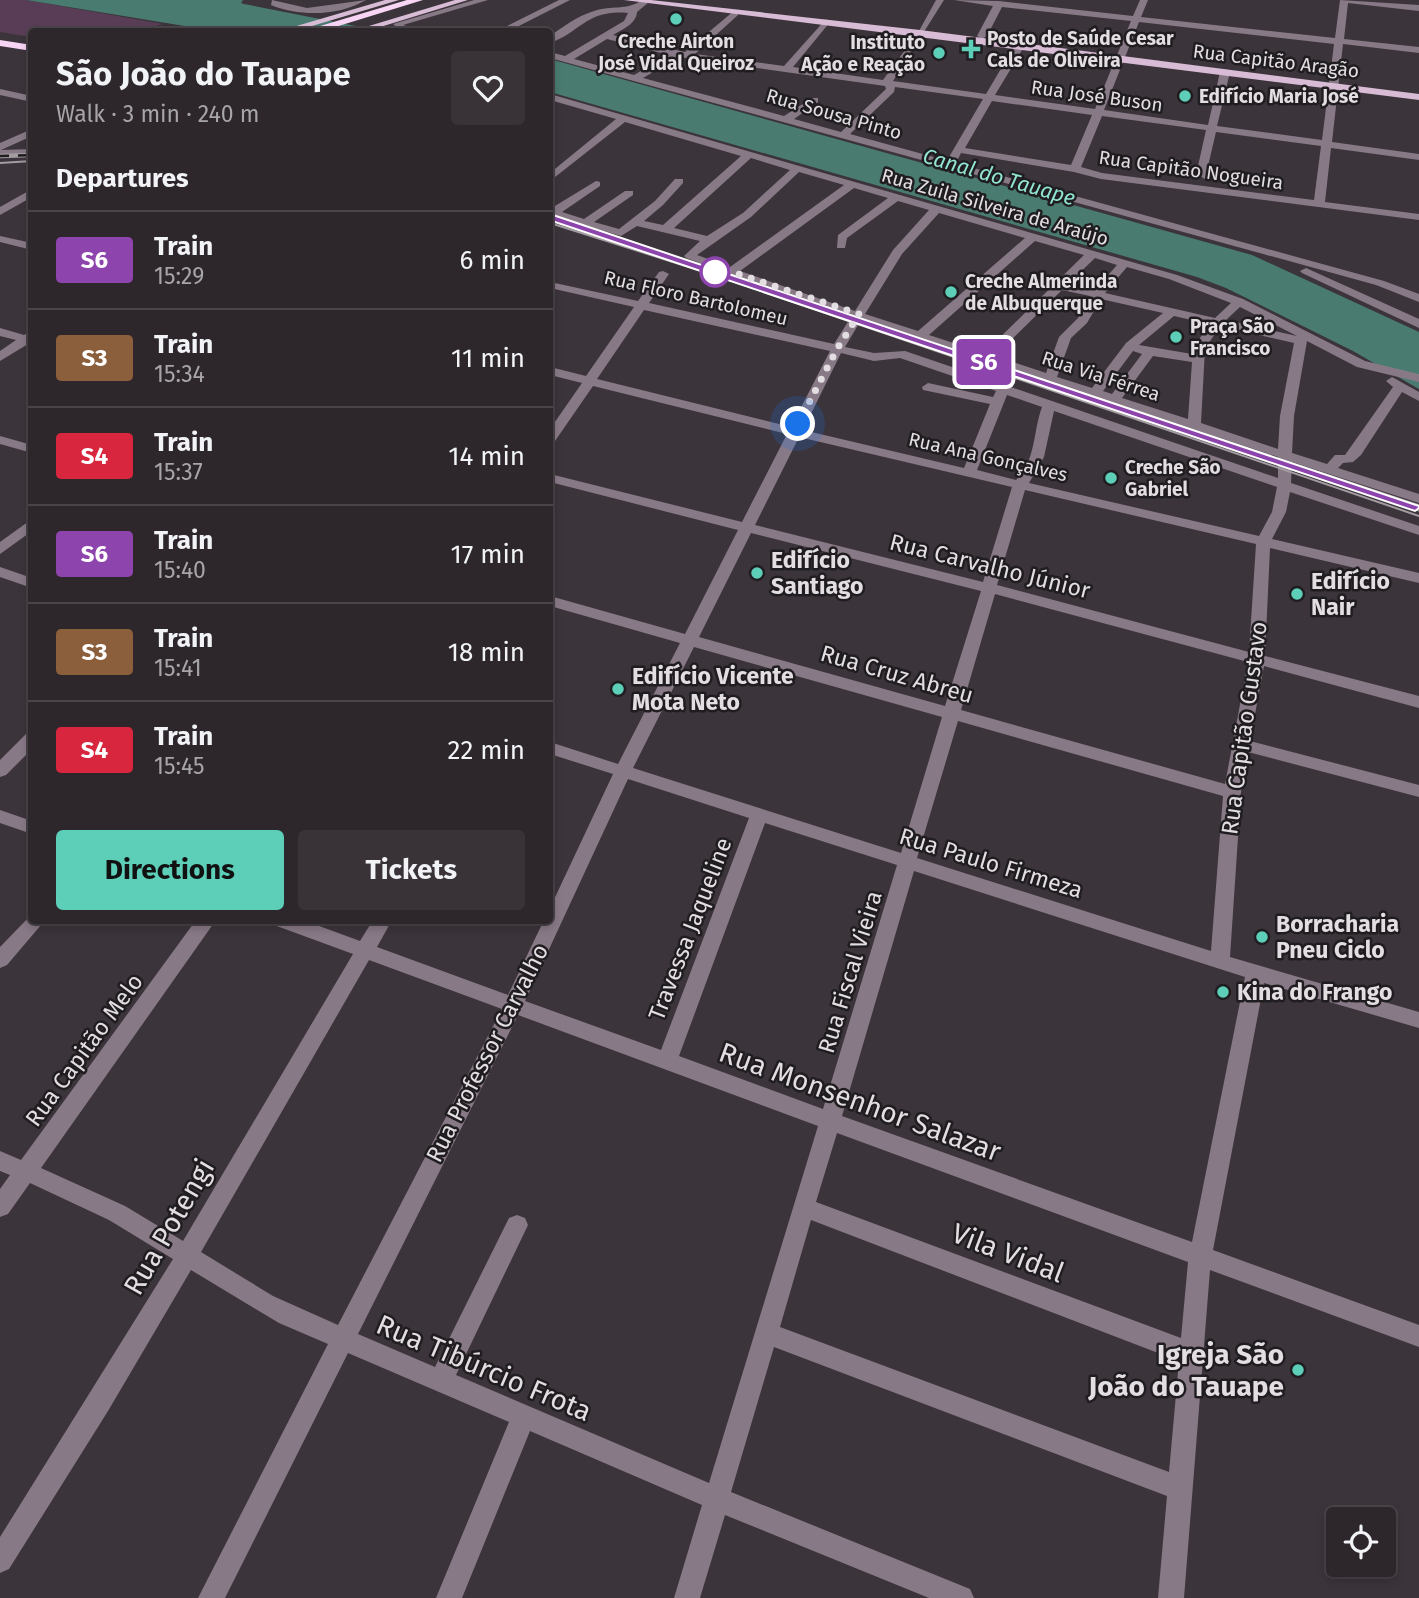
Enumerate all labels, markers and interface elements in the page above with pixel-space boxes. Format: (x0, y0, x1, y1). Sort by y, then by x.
marker: Creche Airton José Vidal Queiroz (668, 11, 684, 27)
place label: Posto de Saúde Cesar Cals de Oliveira (987, 27, 1174, 72)
place label: Creche Airton José Vidal Queiroz (597, 30, 754, 75)
place label: Instituto Ação e Reação (800, 31, 925, 76)
marker: Posto de Saúde Cesar Cals de Oliveira (961, 39, 981, 59)
street label: Rua Capitão Aragão (1192, 39, 1360, 83)
marker: Instituto Ação e Reação (931, 45, 947, 61)
button: heart (451, 51, 525, 125)
text: São João do Tauape (56, 54, 351, 94)
street label: Rua José Buson (1030, 75, 1164, 117)
street label: Rua Sousa Pinto (764, 84, 904, 144)
place label: Edifício Maria José (1199, 85, 1359, 108)
marker: Edifício Maria José (1177, 88, 1193, 104)
text: Walk · 3 min · 240 m (56, 100, 259, 128)
water label: Canal do Tauape (920, 143, 1078, 211)
street label: Rua Capitão Nogueira (1097, 146, 1285, 194)
text: Departures (56, 163, 189, 194)
street label: Rua Zuila Silveira de Araújo (879, 164, 1111, 250)
text: Train (154, 231, 213, 262)
text: 6 min (459, 245, 525, 276)
text: S6 (81, 246, 108, 274)
unlabelled marker (700, 257, 730, 287)
text: 15:29 (154, 262, 204, 290)
street label: Rua Floro Bartolomeu (602, 266, 790, 330)
place label: Creche Almerinda de Albuquerque (965, 270, 1117, 315)
marker: Creche Almerinda de Albuquerque (943, 284, 959, 300)
place label: Praça São Francisco (1190, 315, 1275, 360)
text: Train (154, 329, 213, 360)
marker: Praça São Francisco (1168, 329, 1184, 345)
line badge: S6 (953, 339, 1016, 385)
text: 11 min (451, 343, 525, 374)
text: S3 (81, 344, 108, 372)
street label: Rua Via Férrea (1039, 346, 1163, 406)
text: S6 (970, 348, 998, 376)
text: 15:34 (154, 360, 205, 388)
your location (780, 406, 815, 441)
text: Train (154, 427, 213, 458)
street label: Rua Ana Gonçalves (906, 428, 1070, 487)
text: 14 min (448, 441, 525, 472)
text: S4 (81, 442, 108, 470)
place label: Creche São Gabriel (1125, 456, 1221, 501)
text: 15:37 (154, 458, 203, 486)
marker: Creche São Gabriel (1103, 470, 1119, 486)
text: Train (154, 525, 213, 556)
street label: Rua Carvalho Júnior (887, 528, 1093, 604)
text: 17 min (450, 539, 525, 570)
text: S6 (81, 540, 108, 568)
place label: Edifício Santiago (771, 546, 863, 600)
text: 15:40 (154, 556, 206, 584)
marker: Edifício Santiago (749, 565, 765, 581)
place label: Edifício Nair (1311, 567, 1390, 621)
marker: Edifício Nair (1289, 586, 1305, 602)
street label: Rua Capitão Gustavo (1215, 620, 1273, 836)
text: Train (154, 623, 213, 654)
text: 18 min (448, 637, 525, 668)
text: S3 (81, 638, 108, 666)
street label: Rua Cruz Abreu (817, 639, 977, 709)
text: 15:41 (154, 654, 202, 682)
place label: Edifício Vicente Mota Neto (632, 662, 794, 716)
marker: Edifício Vicente Mota Neto (610, 681, 626, 697)
text: Train (154, 721, 213, 752)
text: 22 min (448, 735, 525, 766)
text: S4 (81, 736, 108, 764)
text: 15:45 (154, 752, 204, 780)
street label: Rua Paulo Firmeza (896, 822, 1086, 904)
button: Directions (56, 830, 284, 910)
button: Tickets (298, 830, 525, 910)
street label: Travessa Jaqueline (642, 834, 738, 1024)
street label: Rua Fiscal Vieira (812, 887, 888, 1057)
place label: Borracharia Pneu Ciclo (1276, 910, 1399, 964)
marker: Borracharia Pneu Ciclo (1254, 929, 1270, 945)
street label: Rua Professor Carvalho (420, 939, 554, 1167)
street label: Rua Capitão Melo (19, 968, 149, 1132)
place label: Kina do Frango (1237, 978, 1392, 1006)
marker: Kina do Frango (1215, 984, 1231, 1000)
street label: Rua Monsenhor Salazar (715, 1036, 1006, 1168)
street label: Rua Potengi (117, 1153, 221, 1301)
street label: Vila Vidal (947, 1217, 1069, 1289)
street label: Rua Tibúrcio Frota (371, 1308, 597, 1428)
place label: Igreja São João do Tauape (1087, 1338, 1284, 1403)
marker: Igreja São João do Tauape (1290, 1362, 1306, 1378)
map controls (1326, 1507, 1396, 1577)
button: locate (1326, 1507, 1396, 1577)

